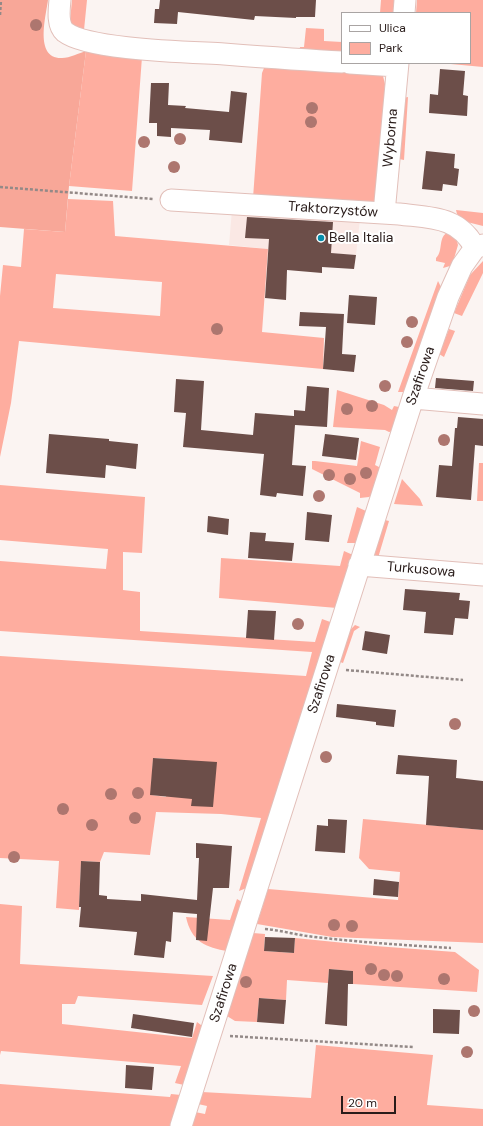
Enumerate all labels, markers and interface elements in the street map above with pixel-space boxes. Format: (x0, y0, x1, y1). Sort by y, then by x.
legend (341, 12, 471, 64)
text: Ulica (379, 20, 406, 36)
text: Park (379, 40, 403, 56)
street label: Wyborna (380, 108, 402, 168)
street label: Traktorzystów (287, 198, 379, 222)
place label: Bella Italia (329, 230, 393, 246)
marker: Bella Italia (316, 233, 326, 243)
street label: Szafirowa (403, 344, 439, 408)
street label: Turkusowa (386, 559, 456, 581)
street label: Szafirowa (305, 652, 339, 716)
street label: Szafirowa (207, 961, 241, 1025)
scale bar (343, 1088, 398, 1114)
text: 20 m (348, 1095, 377, 1111)

